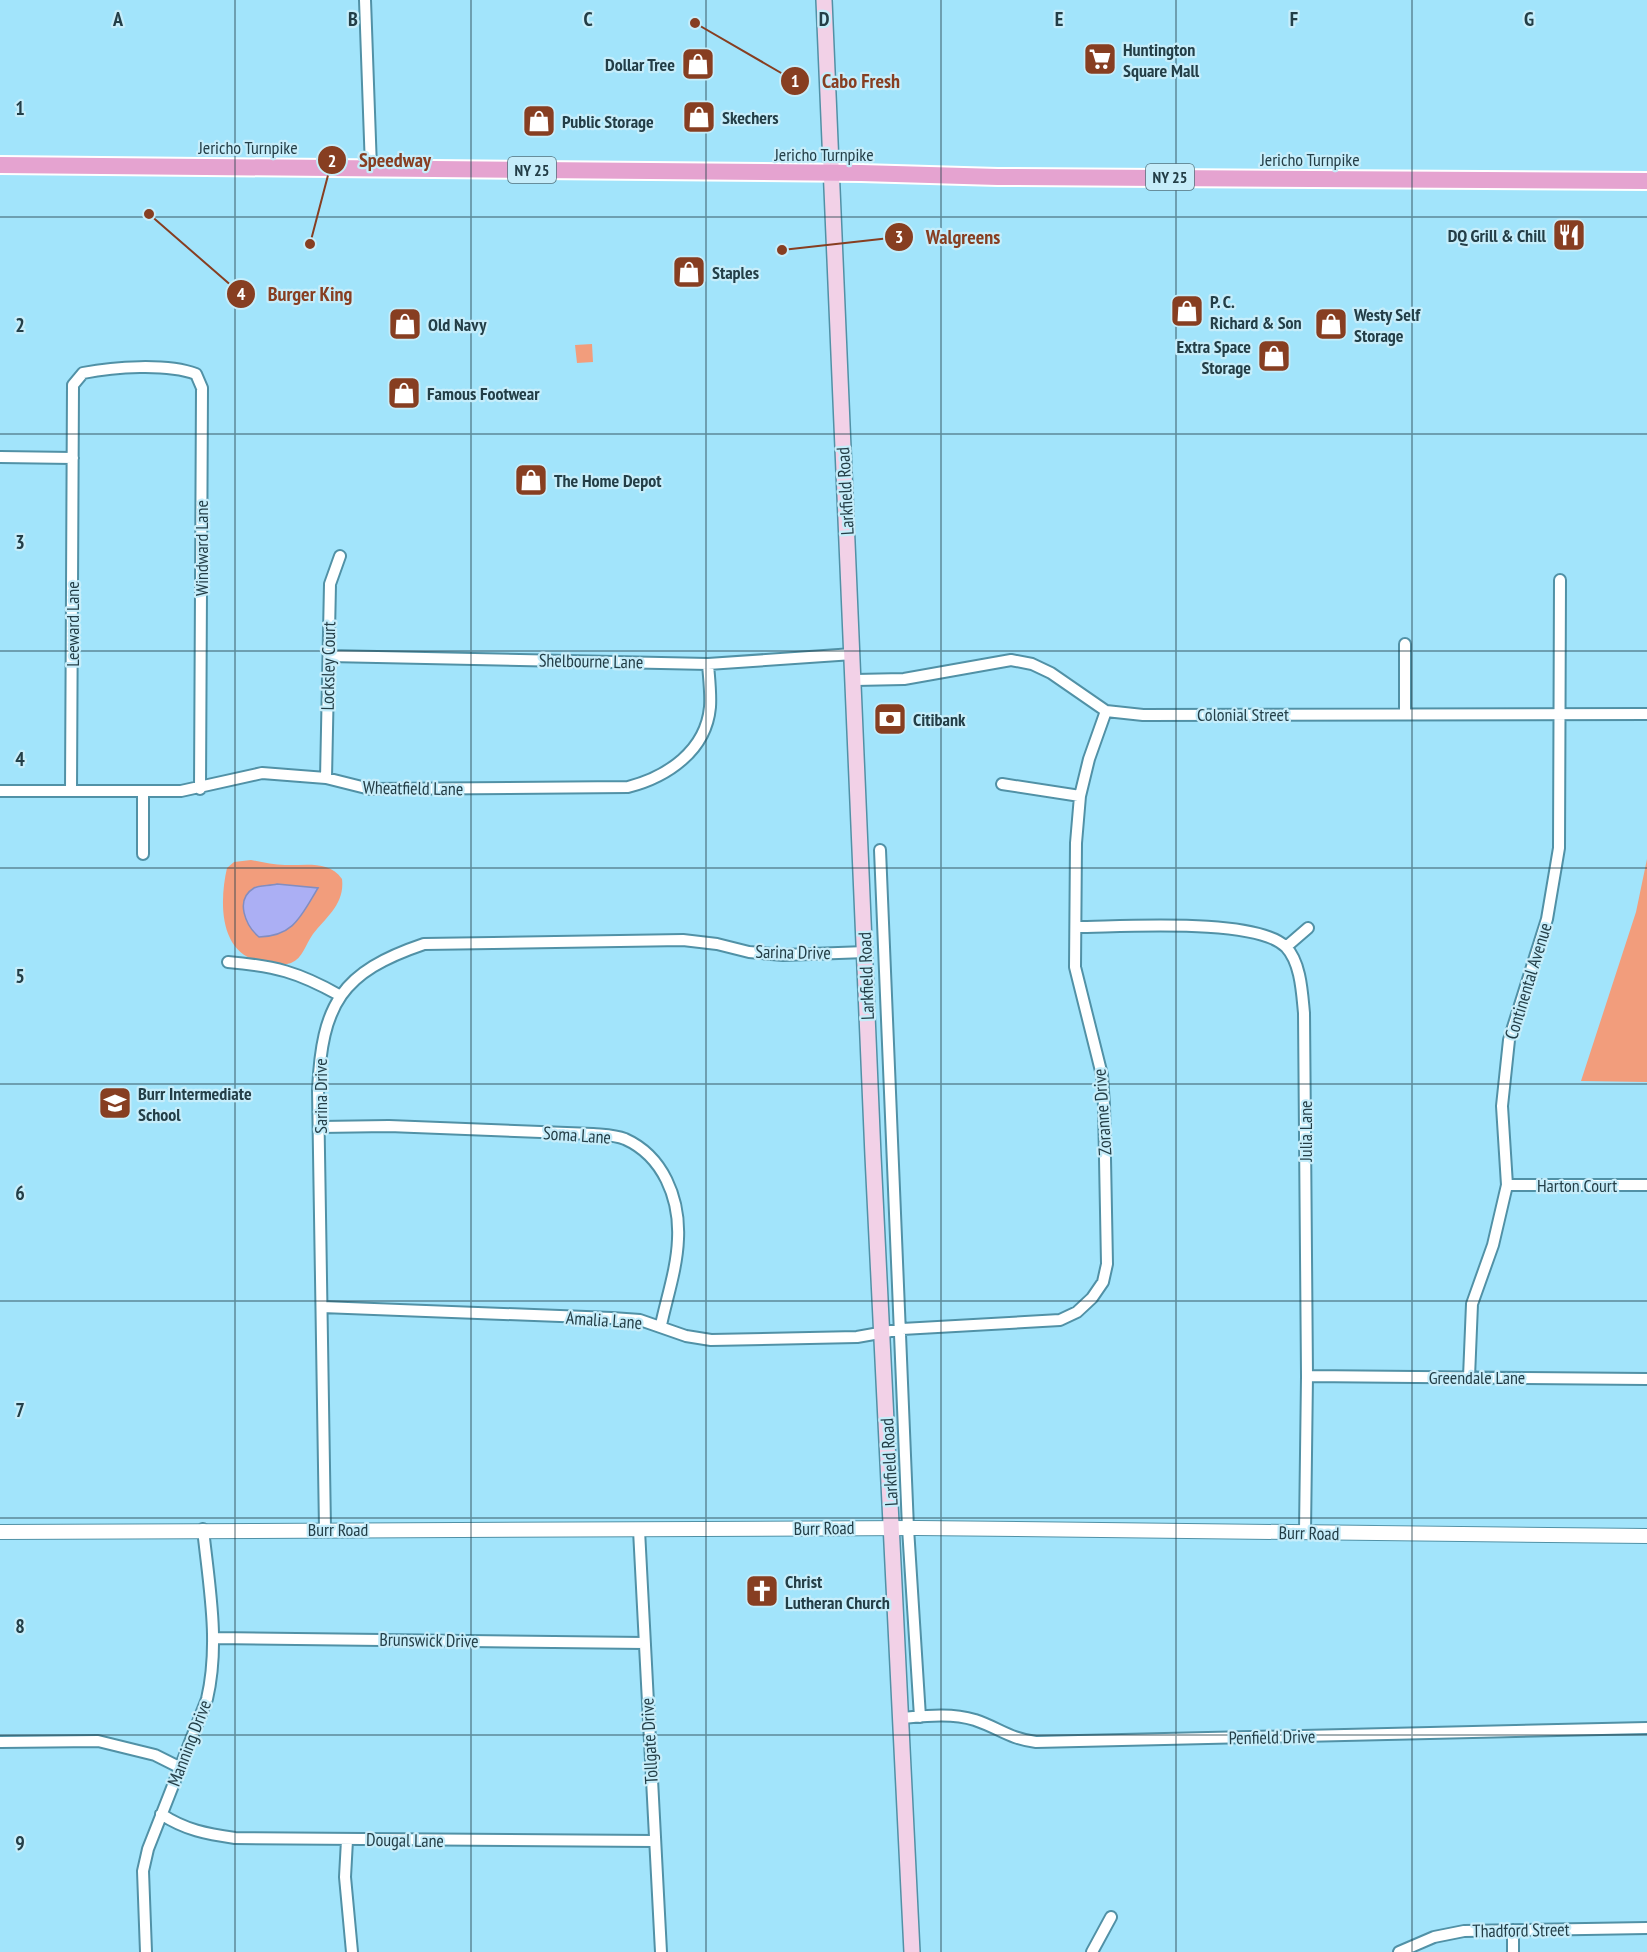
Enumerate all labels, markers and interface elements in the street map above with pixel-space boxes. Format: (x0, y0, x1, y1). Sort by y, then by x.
text: A (112, 6, 124, 32)
text: B (348, 6, 358, 32)
text: C (583, 6, 593, 32)
text: D (819, 6, 830, 32)
text: E (1055, 6, 1063, 32)
text: F (1290, 6, 1298, 32)
text: G (1524, 6, 1534, 32)
place label: Huntington Square Mall (1123, 38, 1200, 82)
supermarket icon: Huntington Square Mall (1082, 41, 1118, 77)
shop icon: Dollar Tree (680, 46, 716, 82)
place label: Dollar Tree (605, 53, 675, 76)
callout: Cabo Fresh (780, 62, 912, 100)
text: Cabo Fresh (822, 68, 900, 94)
text: 1 (791, 69, 799, 92)
text: 1 (15, 95, 25, 121)
shop icon: Skechers (681, 99, 717, 135)
shop icon: Public Storage (521, 103, 557, 139)
place label: Skechers (722, 106, 779, 129)
place label: Public Storage (562, 110, 654, 133)
street label: Jericho Turnpike (197, 136, 298, 159)
callout: Speedway (317, 141, 443, 179)
street label: Jericho Turnpike (773, 143, 874, 166)
text: Speedway (359, 147, 432, 173)
street label: Jericho Turnpike (1259, 148, 1360, 171)
text: 2 (328, 149, 336, 172)
road number: NY 25 (508, 157, 556, 183)
road number: NY 25 (1146, 164, 1194, 190)
restaurant icon: DQ Grill & Chill (1551, 217, 1587, 253)
callout: Walgreens (884, 218, 1012, 256)
text: Walgreens (925, 224, 1000, 250)
place label: DQ Grill & Chill (1448, 224, 1547, 247)
text: 3 (895, 225, 903, 248)
shop icon: Staples (671, 254, 707, 290)
place label: Staples (712, 261, 759, 284)
callout: Burger King (226, 275, 364, 313)
text: Burger King (268, 281, 352, 307)
text: 4 (237, 282, 246, 305)
place label: P. C. Richard & Son (1210, 290, 1302, 334)
shop icon: P. C. Richard & Son (1169, 293, 1205, 329)
place label: Westy Self Storage (1353, 303, 1421, 347)
shop icon: Old Navy (387, 306, 423, 342)
shop icon: Westy Self Storage (1313, 306, 1349, 342)
text: 2 (15, 312, 25, 338)
place label: Old Navy (428, 313, 487, 336)
place label: Extra Space Storage (1177, 335, 1251, 379)
shop icon: Extra Space Storage (1256, 338, 1292, 374)
shop icon: Famous Footwear (386, 375, 422, 411)
place label: Famous Footwear (427, 382, 540, 405)
street label: Larkfield Road (831, 446, 859, 536)
shop icon: The Home Depot (513, 462, 549, 498)
place label: The Home Depot (554, 469, 662, 492)
street label: Windward Lane (190, 500, 213, 596)
text: 3 (15, 529, 25, 555)
street label: Leeward Lane (61, 581, 84, 667)
street label: Locksley Court (316, 621, 340, 711)
street label: Shelbourne Lane (539, 649, 643, 673)
bank icon: Citibank (872, 701, 908, 737)
street label: Colonial Street (1197, 703, 1289, 726)
place label: Citibank (913, 708, 966, 731)
text: 4 (15, 746, 25, 772)
street label: Wheatfield Lane (363, 776, 463, 800)
street label: Continental Avenue (1499, 920, 1557, 1042)
street label: Larkfield Road (853, 932, 879, 1020)
street label: Sarina Drive (755, 940, 831, 964)
text: 5 (15, 963, 25, 989)
street label: Sarina Drive (309, 1058, 332, 1134)
street label: Zoranne Drive (1087, 1068, 1117, 1156)
place label: Burr Intermediate School (138, 1082, 252, 1126)
school or university icon: Burr Intermediate School (97, 1085, 133, 1121)
street label: Julia Lane (1294, 1100, 1317, 1163)
street label: Soma Lane (542, 1121, 612, 1149)
street label: Harton Court (1537, 1174, 1617, 1197)
text: 6 (15, 1180, 25, 1206)
street label: Amalia Lane (565, 1306, 643, 1334)
street label: Greendale Lane (1429, 1366, 1525, 1389)
text: 7 (15, 1397, 25, 1423)
street label: Larkfield Road (875, 1417, 903, 1507)
street label: Burr Road (793, 1516, 855, 1540)
street label: Burr Road (308, 1518, 368, 1541)
street label: Burr Road (1278, 1521, 1340, 1545)
place label: Christ Lutheran Church (785, 1570, 890, 1614)
church icon: Christ Lutheran Church (744, 1573, 780, 1609)
text: 8 (15, 1613, 25, 1639)
street label: Brunswick Drive (379, 1628, 479, 1652)
street label: Manning Drive (162, 1697, 216, 1789)
street label: Tollgate Drive (635, 1697, 663, 1785)
street label: Penfield Drive (1228, 1725, 1316, 1749)
street label: Dougal Lane (366, 1828, 444, 1852)
text: 9 (15, 1830, 25, 1856)
street label: Thadford Street (1472, 1918, 1570, 1942)

